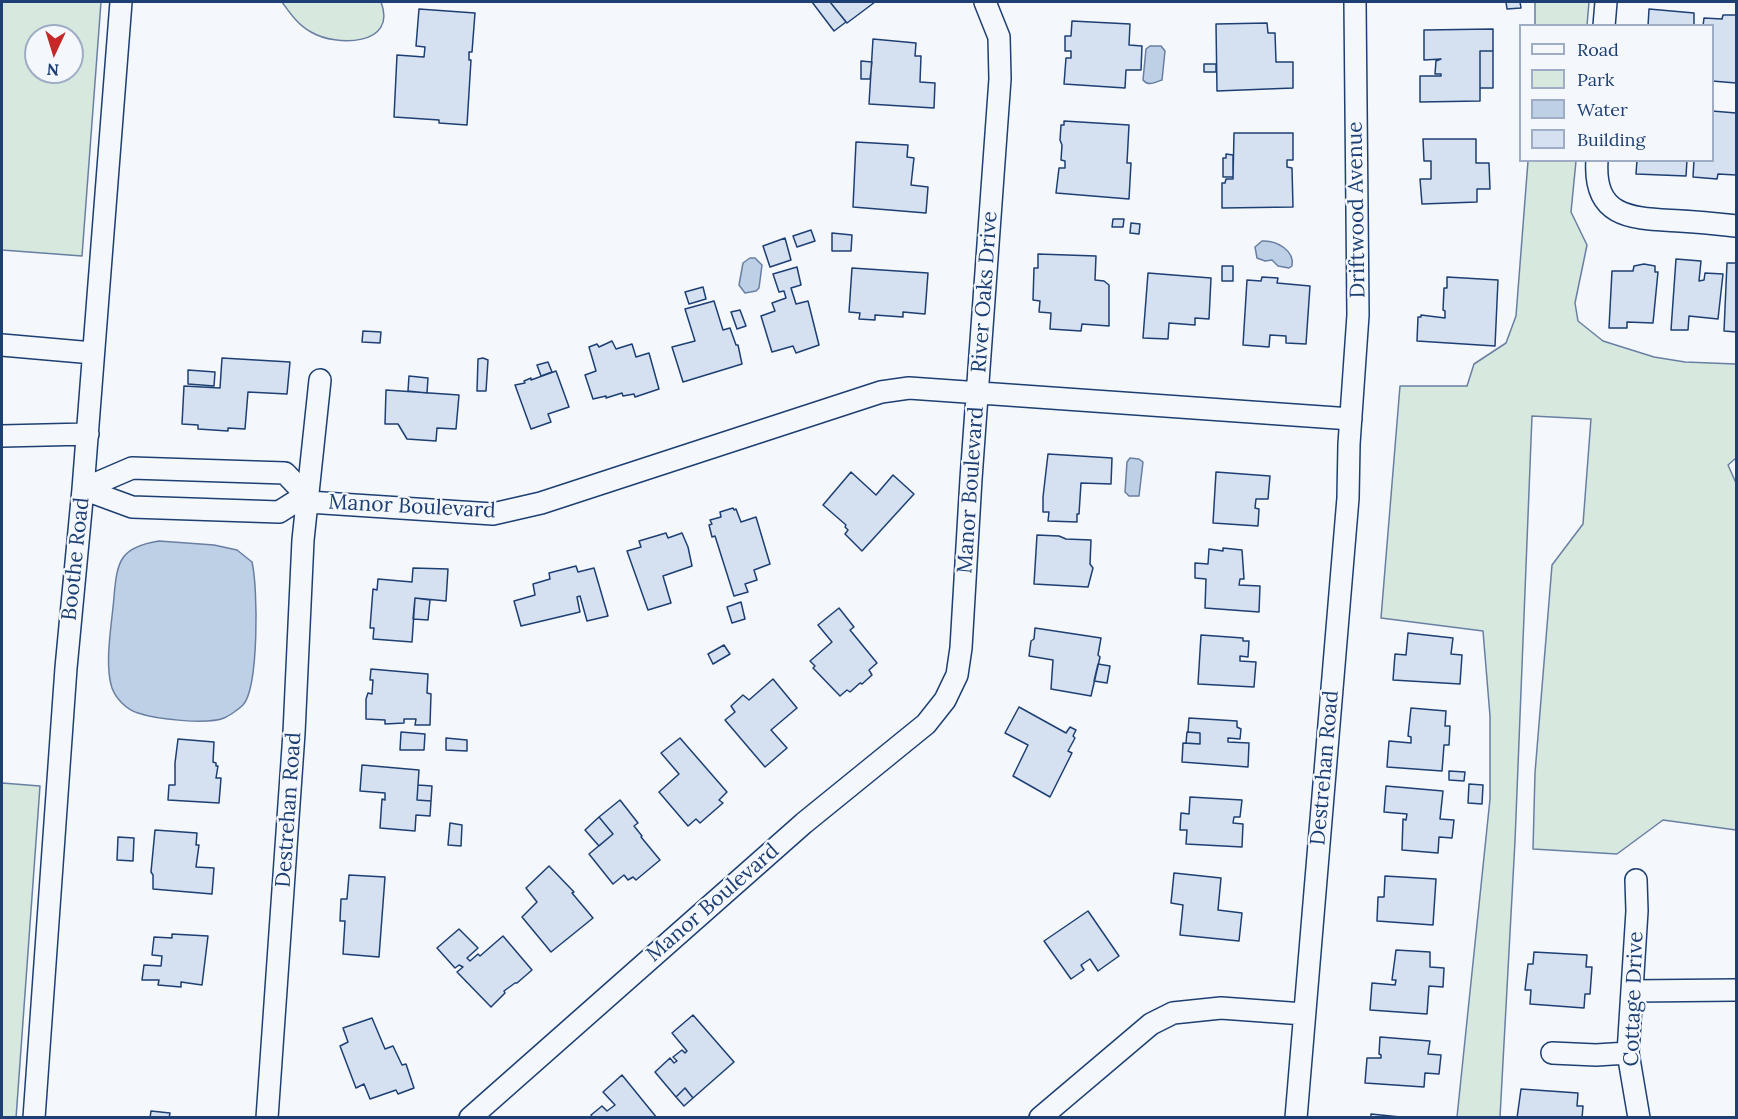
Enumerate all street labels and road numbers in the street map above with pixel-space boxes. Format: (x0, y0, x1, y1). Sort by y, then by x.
street label: Driftwood Avenue (1343, 121, 1371, 299)
street label: River Oaks Drive (967, 210, 1003, 374)
street label: Manor Boulevard (953, 406, 989, 574)
street label: Manor Boulevard (328, 490, 496, 524)
street label: Boothe Road (57, 496, 95, 622)
street label: Destrehan Road (1306, 689, 1344, 847)
street label: Destrehan Road (271, 732, 307, 888)
street label: Manor Boulevard (642, 839, 784, 967)
street label: Cottage Drive (1619, 931, 1649, 1067)

